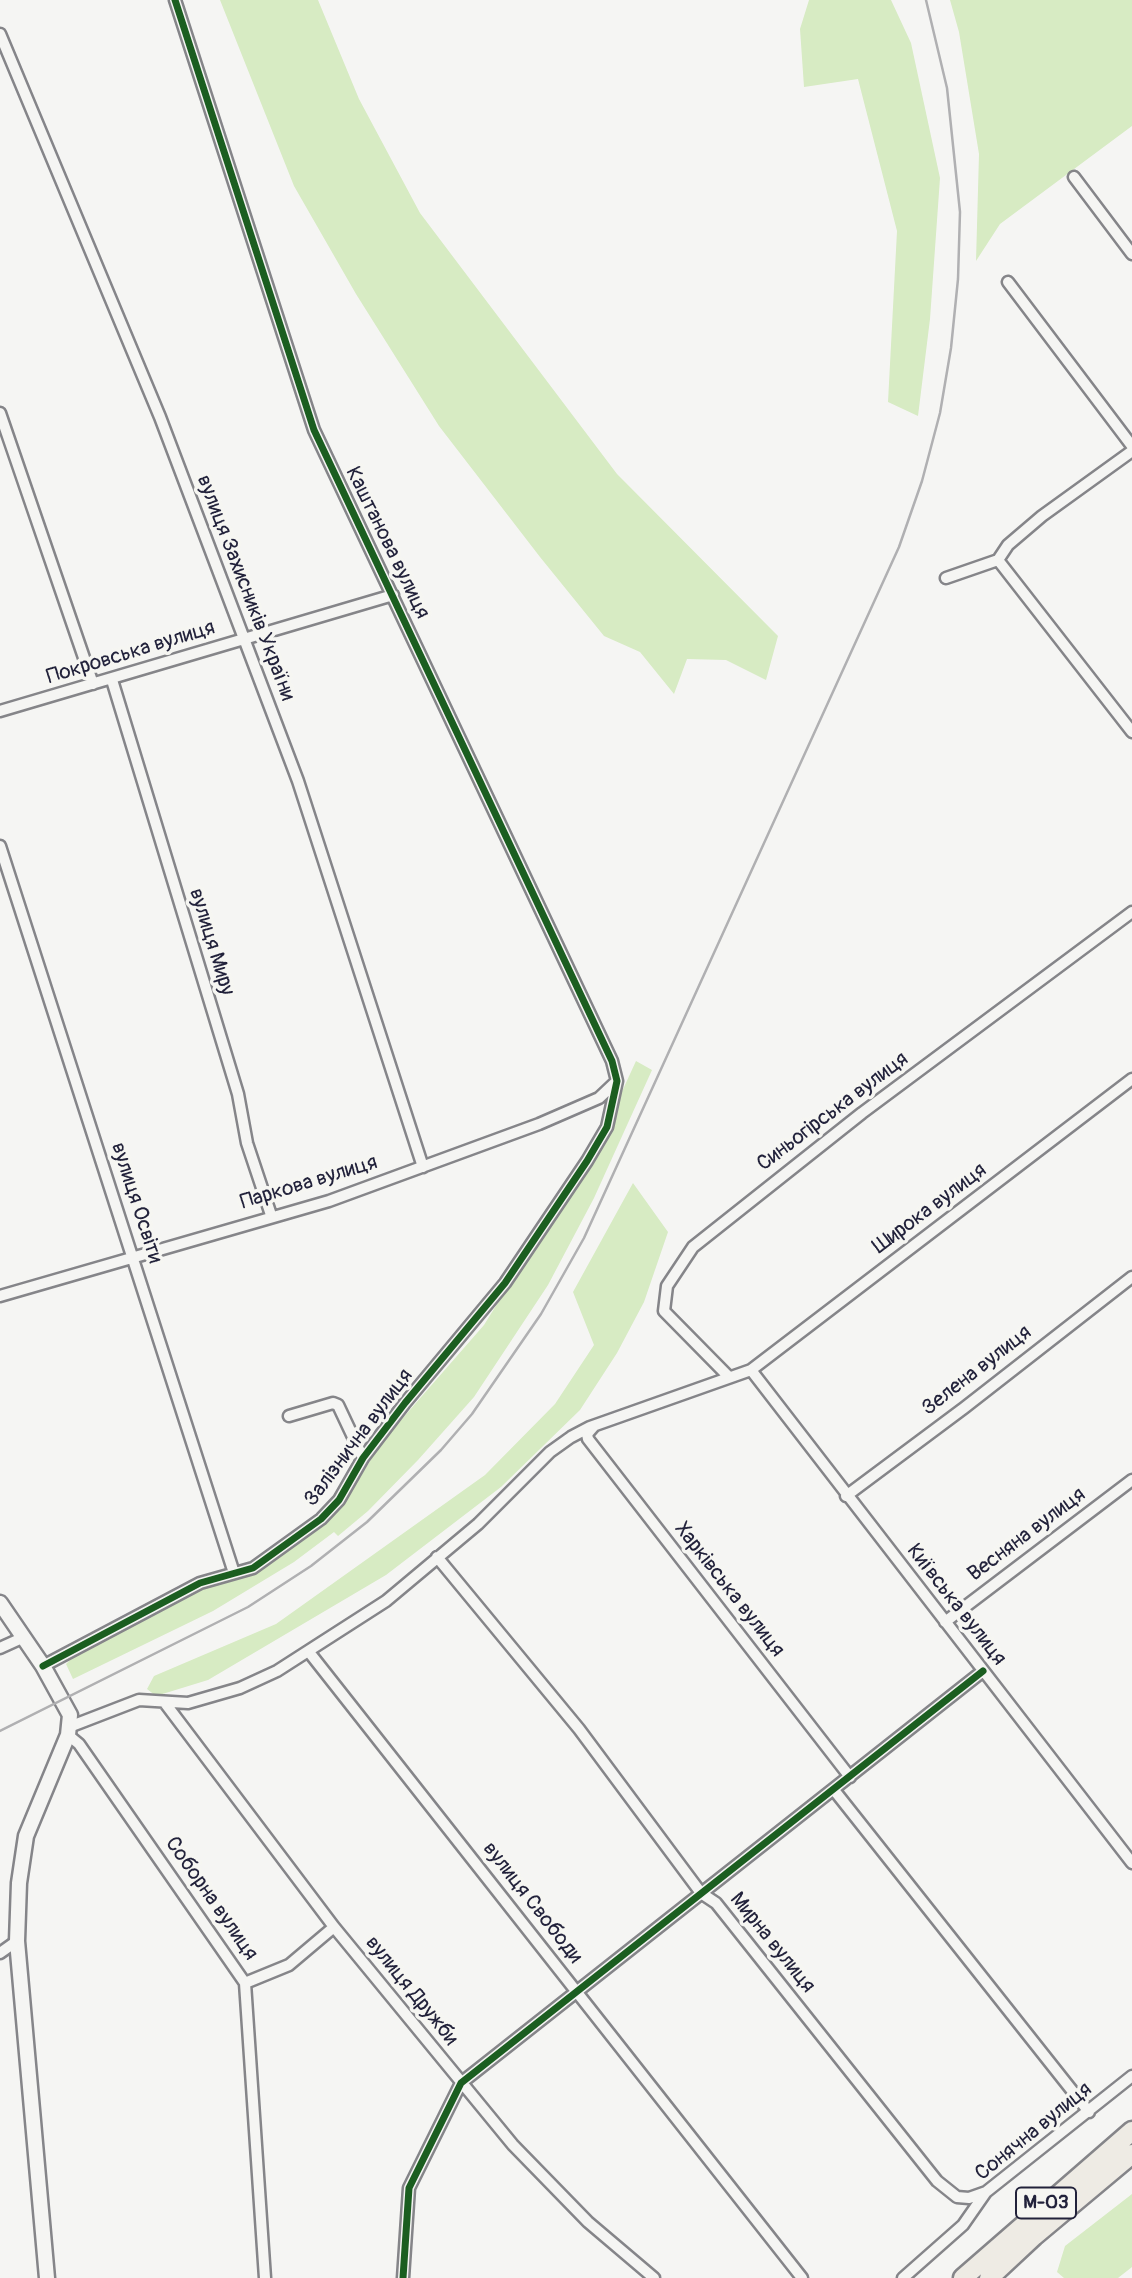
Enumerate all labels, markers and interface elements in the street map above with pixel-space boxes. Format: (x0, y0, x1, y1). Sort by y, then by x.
street label: Каштанова вулиця (339, 463, 435, 623)
street label: вулиця Захисників України (190, 472, 300, 704)
street label: Покровська вулиця (44, 615, 218, 691)
street label: вулиця Миру (183, 885, 239, 999)
street label: Синьогірська вулиця (752, 1047, 914, 1177)
street label: вулиця Освіти (105, 1140, 167, 1266)
street label: Паркова вулиця (238, 1150, 380, 1216)
street label: Широка вулиця (868, 1158, 992, 1260)
street label: Зелена вулиця (917, 1320, 1037, 1422)
street label: Залізнична вулиця (299, 1364, 419, 1512)
street label: Весняна вулиця (963, 1483, 1091, 1587)
street label: Харківська вулиця (669, 1518, 789, 1662)
street label: Київська вулиця (901, 1539, 1011, 1671)
street label: Соборна вулиця (159, 1832, 263, 1966)
street label: вулиця Свободи (477, 1837, 587, 1969)
street label: Мирна вулиця (724, 1888, 820, 1998)
street label: вулиця Дружби (359, 1931, 463, 2051)
street label: Сонячна вулиця (971, 2077, 1097, 2187)
road number: М-03 (1016, 2188, 1076, 2218)

